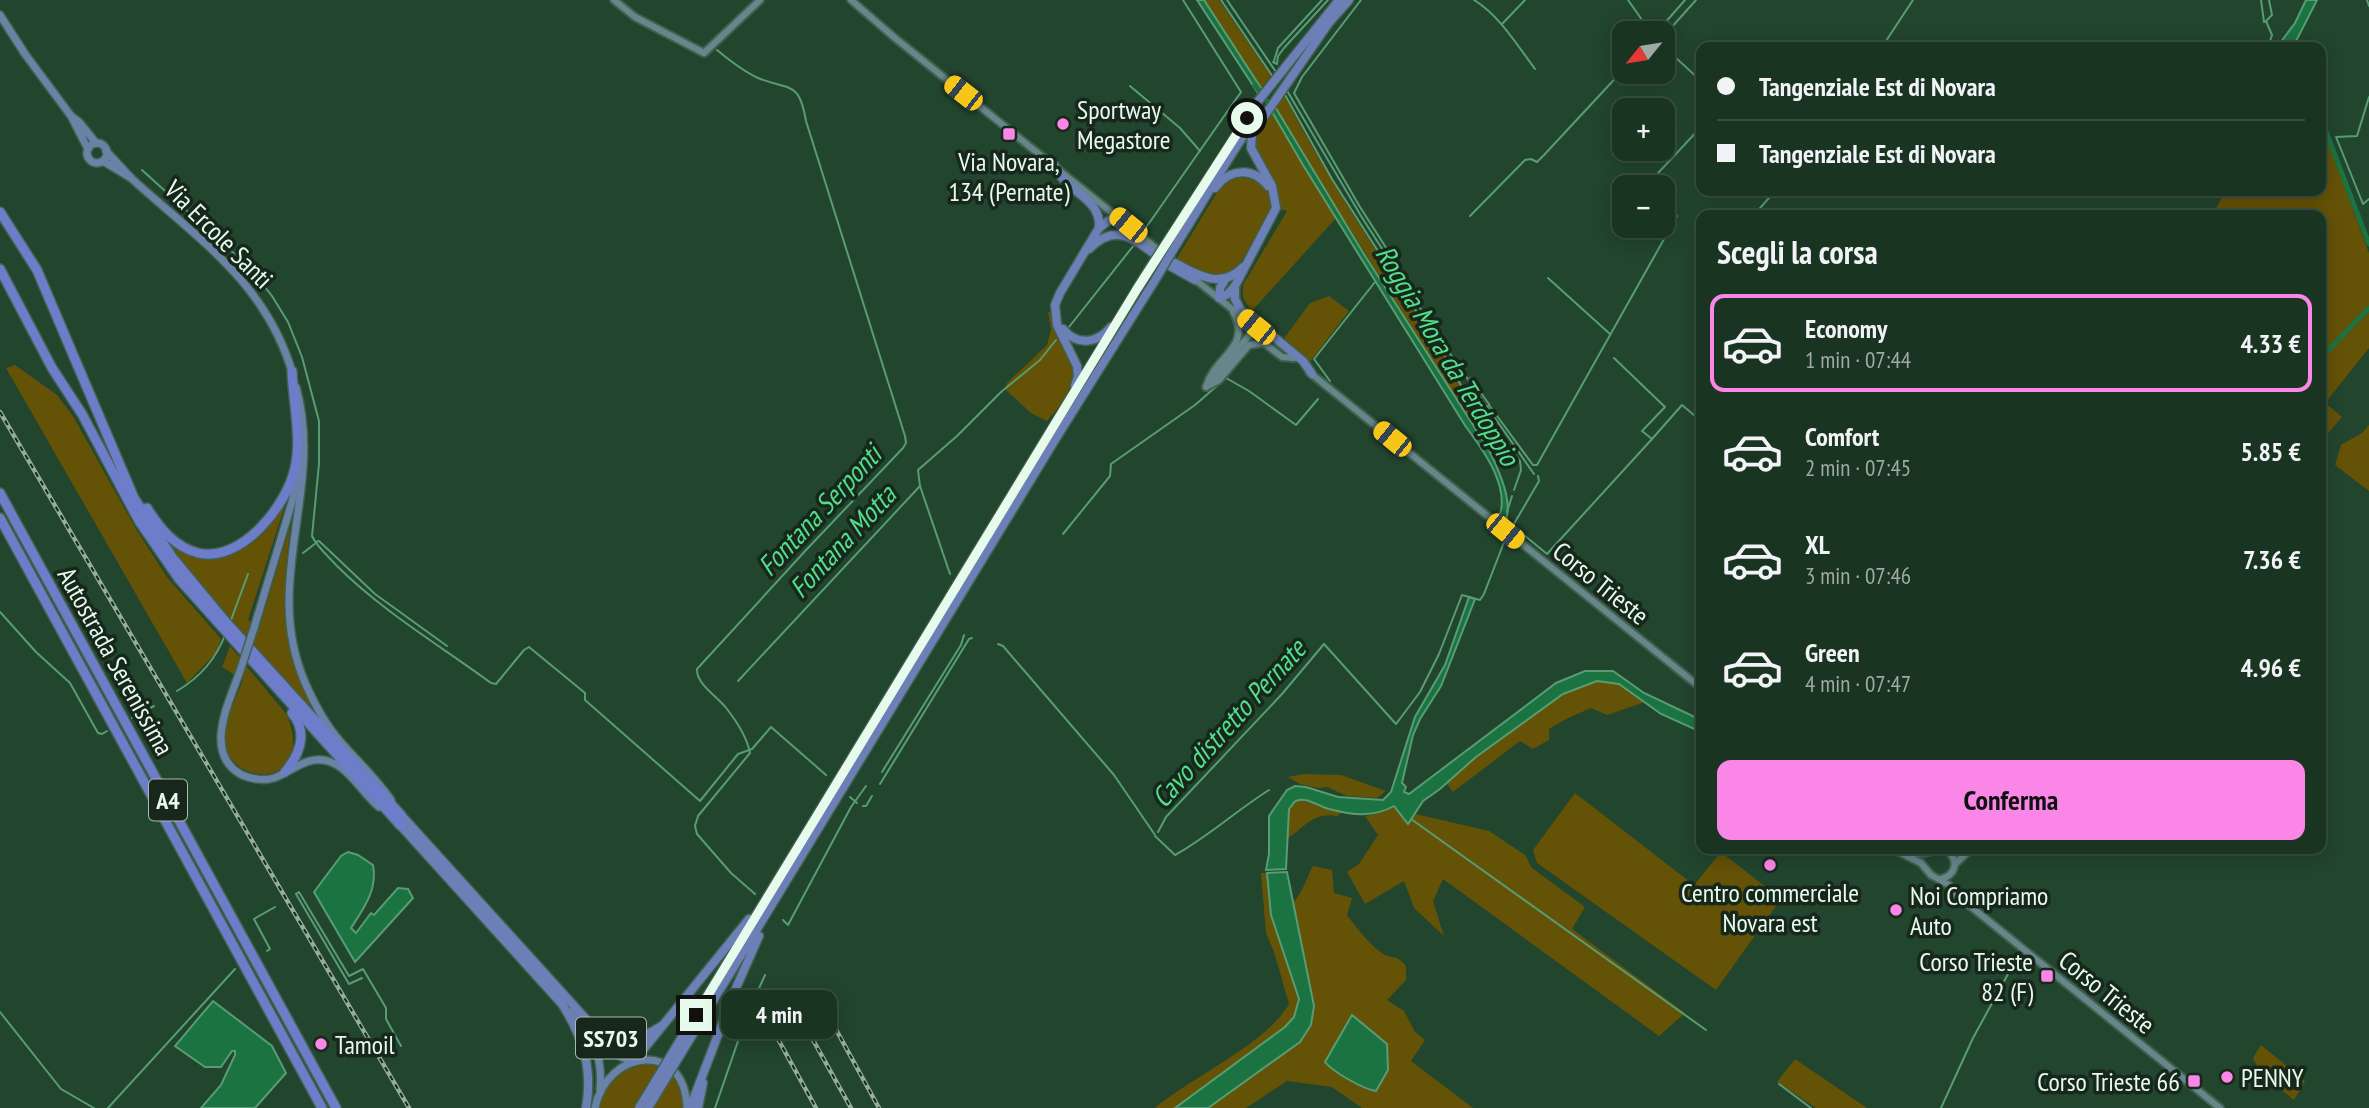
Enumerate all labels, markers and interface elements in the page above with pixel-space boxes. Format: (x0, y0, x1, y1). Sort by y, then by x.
north arrow (1612, 21, 1675, 84)
map controls (1612, 21, 1675, 238)
text: Tangenziale Est di Novara (1759, 70, 1996, 103)
car (940, 72, 987, 114)
place label: Sportway Megastore (1077, 93, 1171, 156)
button: + (1612, 98, 1675, 161)
route start (1231, 102, 1263, 134)
marker: Sportway Megastore (1055, 116, 1071, 132)
marker: Via Novara, 134 (Pernate) (1001, 126, 1017, 142)
text: Tangenziale Est di Novara (1759, 137, 1996, 170)
place label: Via Novara, 134 (Pernate) (948, 145, 1070, 208)
street label: Via Ercole Santi (157, 172, 280, 295)
button: − (1612, 175, 1675, 238)
car (1106, 204, 1151, 246)
text: Scegli la corsa (1717, 231, 1878, 273)
water label: Roggia Mora da Terdoppio (1368, 238, 1529, 474)
car (1234, 306, 1279, 348)
icon: car (1721, 312, 1784, 375)
text: Economy (1805, 312, 1887, 345)
text: 4.33 € (2240, 327, 2301, 360)
text: 1 min · 07:44 (1805, 345, 1911, 374)
car (1370, 418, 1415, 460)
icon: car (1721, 420, 1784, 483)
text: Comfort (1805, 420, 1879, 453)
water label: Fontana Serponti (749, 434, 892, 583)
text: 5.85 € (2240, 435, 2301, 468)
text: 2 min · 07:45 (1805, 453, 1911, 482)
water label: Fontana Motta (780, 476, 905, 605)
car (1483, 510, 1528, 552)
icon: car (1721, 528, 1784, 591)
text: XL (1805, 528, 1830, 561)
street label: Corso Trieste (1546, 534, 1656, 632)
text: 7.36 € (2243, 543, 2301, 576)
street label: Autostrada Serenissima (51, 561, 181, 761)
text: 3 min · 07:46 (1805, 561, 1911, 590)
water label: Cavo distretto Pernate (1143, 629, 1315, 815)
icon: car (1721, 636, 1784, 699)
text: Green (1805, 636, 1860, 669)
text: 4.96 € (2240, 651, 2301, 684)
text: 4 min · 07:47 (1805, 669, 1911, 698)
button: Conferma (1717, 760, 2305, 840)
road number: A4 (149, 780, 187, 820)
marker: Centro commerciale Novara est (1762, 857, 1778, 873)
place label: Centro commerciale Novara est (1681, 876, 1859, 939)
place label: Noi Compriamo Auto (1910, 879, 2048, 942)
marker: Noi Compriamo Auto (1888, 902, 1904, 918)
street label: Corso Trieste (2052, 943, 2162, 1041)
place label: Corso Trieste 82 (F) (1919, 945, 2033, 1008)
marker: Corso Trieste 82 (F) (2039, 968, 2055, 984)
callout: 4 min (720, 990, 836, 1040)
route end (680, 999, 712, 1031)
text: 4 min (756, 1000, 802, 1029)
road number: SS703 (576, 1018, 646, 1058)
place label: Tamoil (335, 1028, 395, 1061)
marker: Tamoil (313, 1036, 329, 1052)
place label: PENNY (2241, 1061, 2304, 1094)
place label: Corso Trieste 66 (2037, 1065, 2180, 1098)
marker: PENNY (2219, 1069, 2235, 1085)
marker: Corso Trieste 66 (2186, 1073, 2202, 1089)

